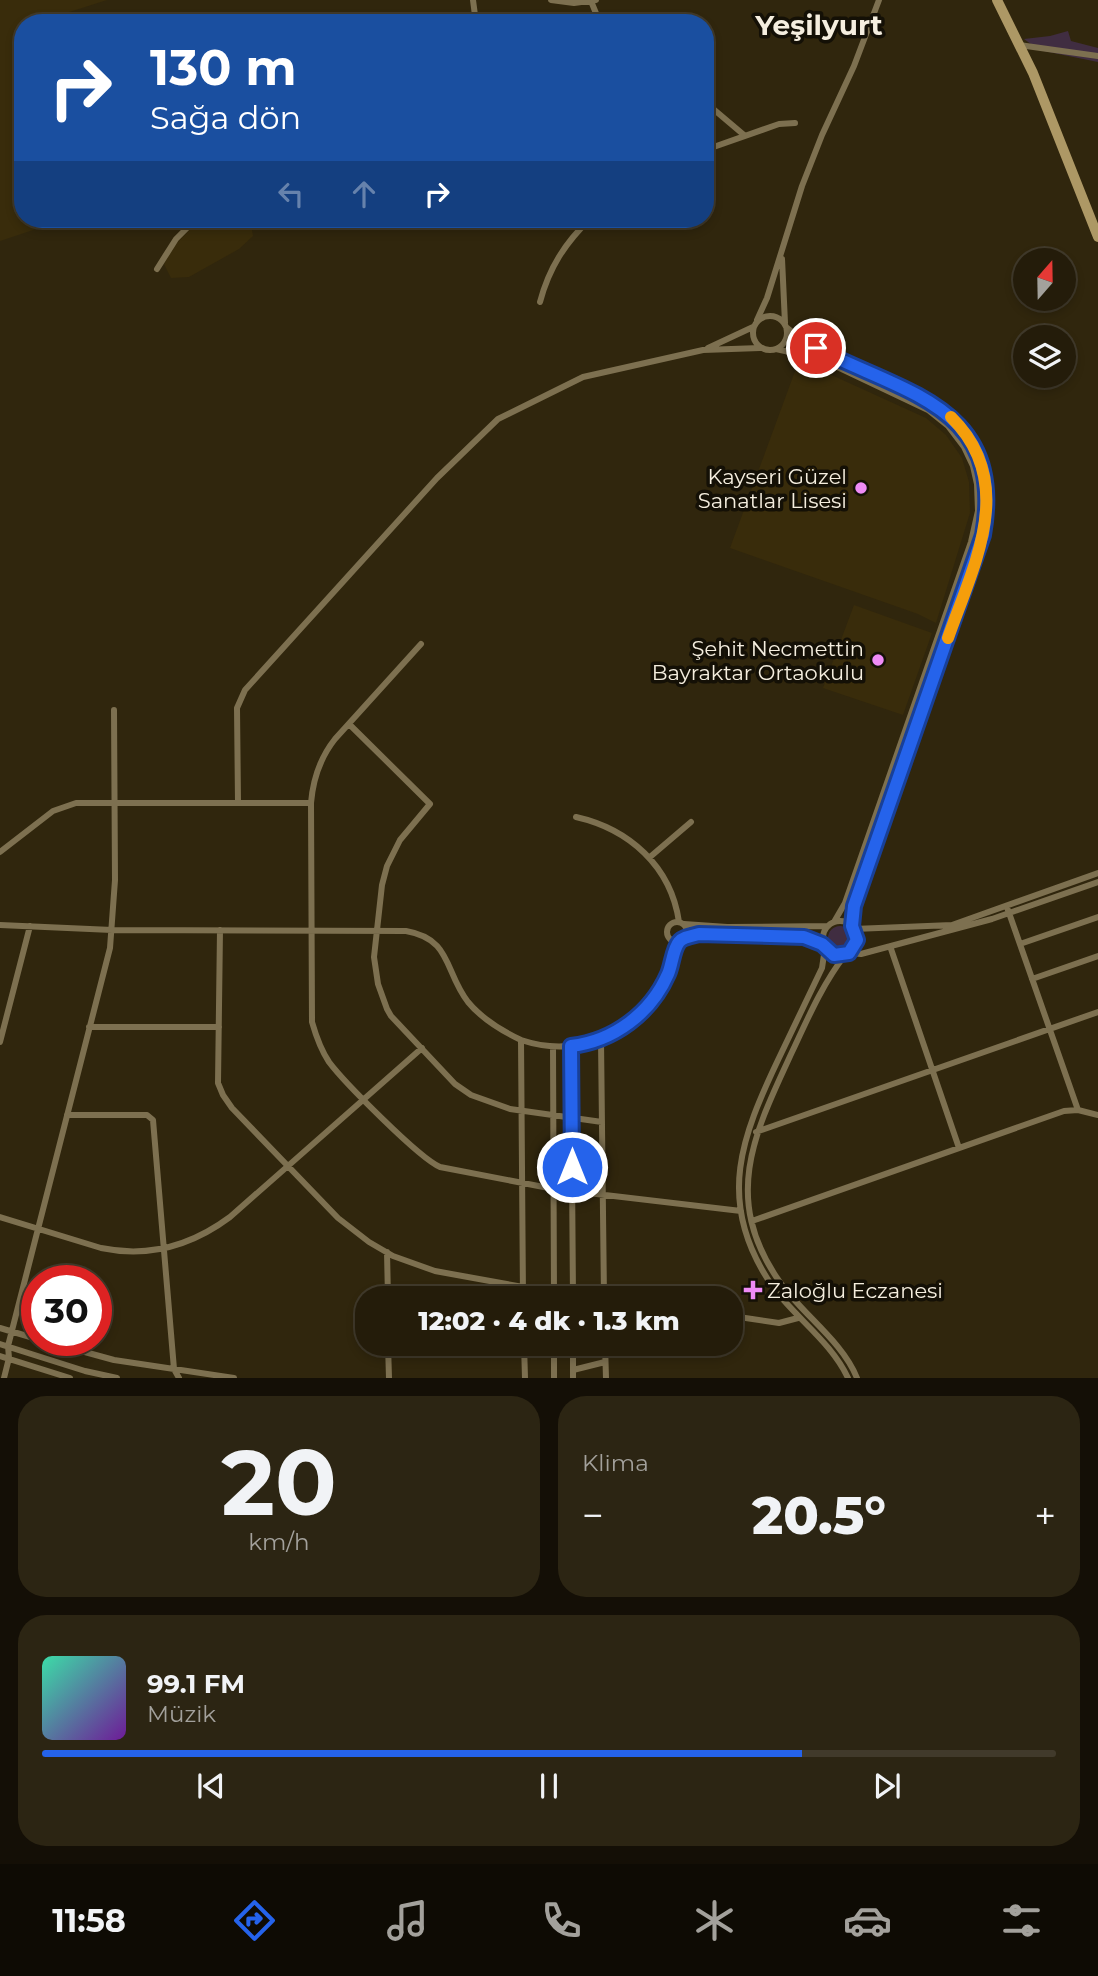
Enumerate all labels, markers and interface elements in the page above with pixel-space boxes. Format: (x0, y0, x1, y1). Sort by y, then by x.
district label: Yeşilyurt (754, 8, 883, 42)
text: 130 m (150, 38, 297, 97)
icon: right (35, 42, 126, 133)
text: Sağa dön (150, 98, 301, 137)
icon: left (272, 175, 310, 213)
icon: ahead (345, 175, 383, 213)
icon: right (418, 175, 456, 213)
north arrow (1013, 248, 1076, 312)
map controls (1013, 248, 1076, 388)
pin (786, 318, 846, 378)
button: layers (1013, 325, 1076, 388)
icon: arrive (797, 329, 835, 367)
place label: Kayseri Güzel Sanatlar Lisesi (698, 464, 847, 513)
marker: Kayseri Güzel Sanatlar Lisesi (853, 480, 869, 496)
place label: Şehit Necmettin Bayraktar Ortaokulu (652, 636, 864, 685)
marker: Şehit Necmettin Bayraktar Ortaokulu (870, 652, 886, 668)
position arrow (535, 1130, 609, 1204)
speed limit sign: 30 (21, 1265, 112, 1356)
place label: Zaloğlu Eczanesi (767, 1278, 943, 1303)
marker: Zaloğlu Eczanesi (745, 1282, 761, 1298)
text: 12:02 · 4 dk · 1.3 km (418, 1305, 680, 1337)
text: 20 (221, 1427, 337, 1538)
text: Klima (582, 1449, 649, 1477)
text: 20.5° (752, 1484, 886, 1547)
text: − (582, 1492, 604, 1539)
text: + (1034, 1492, 1056, 1539)
text: km/h (248, 1528, 310, 1556)
text: 99.1 FM (147, 1668, 245, 1700)
text: Müzik (147, 1700, 216, 1728)
icon: previous (192, 1767, 230, 1805)
icon: pause (530, 1767, 568, 1805)
icon: next (868, 1767, 906, 1805)
icon: directions (230, 1896, 279, 1945)
icon: music (383, 1896, 432, 1945)
icon: phone (537, 1896, 586, 1945)
icon: climate (690, 1896, 739, 1945)
icon: car (843, 1896, 892, 1945)
icon: filters (997, 1896, 1046, 1945)
text: 11:58 (52, 1901, 126, 1940)

